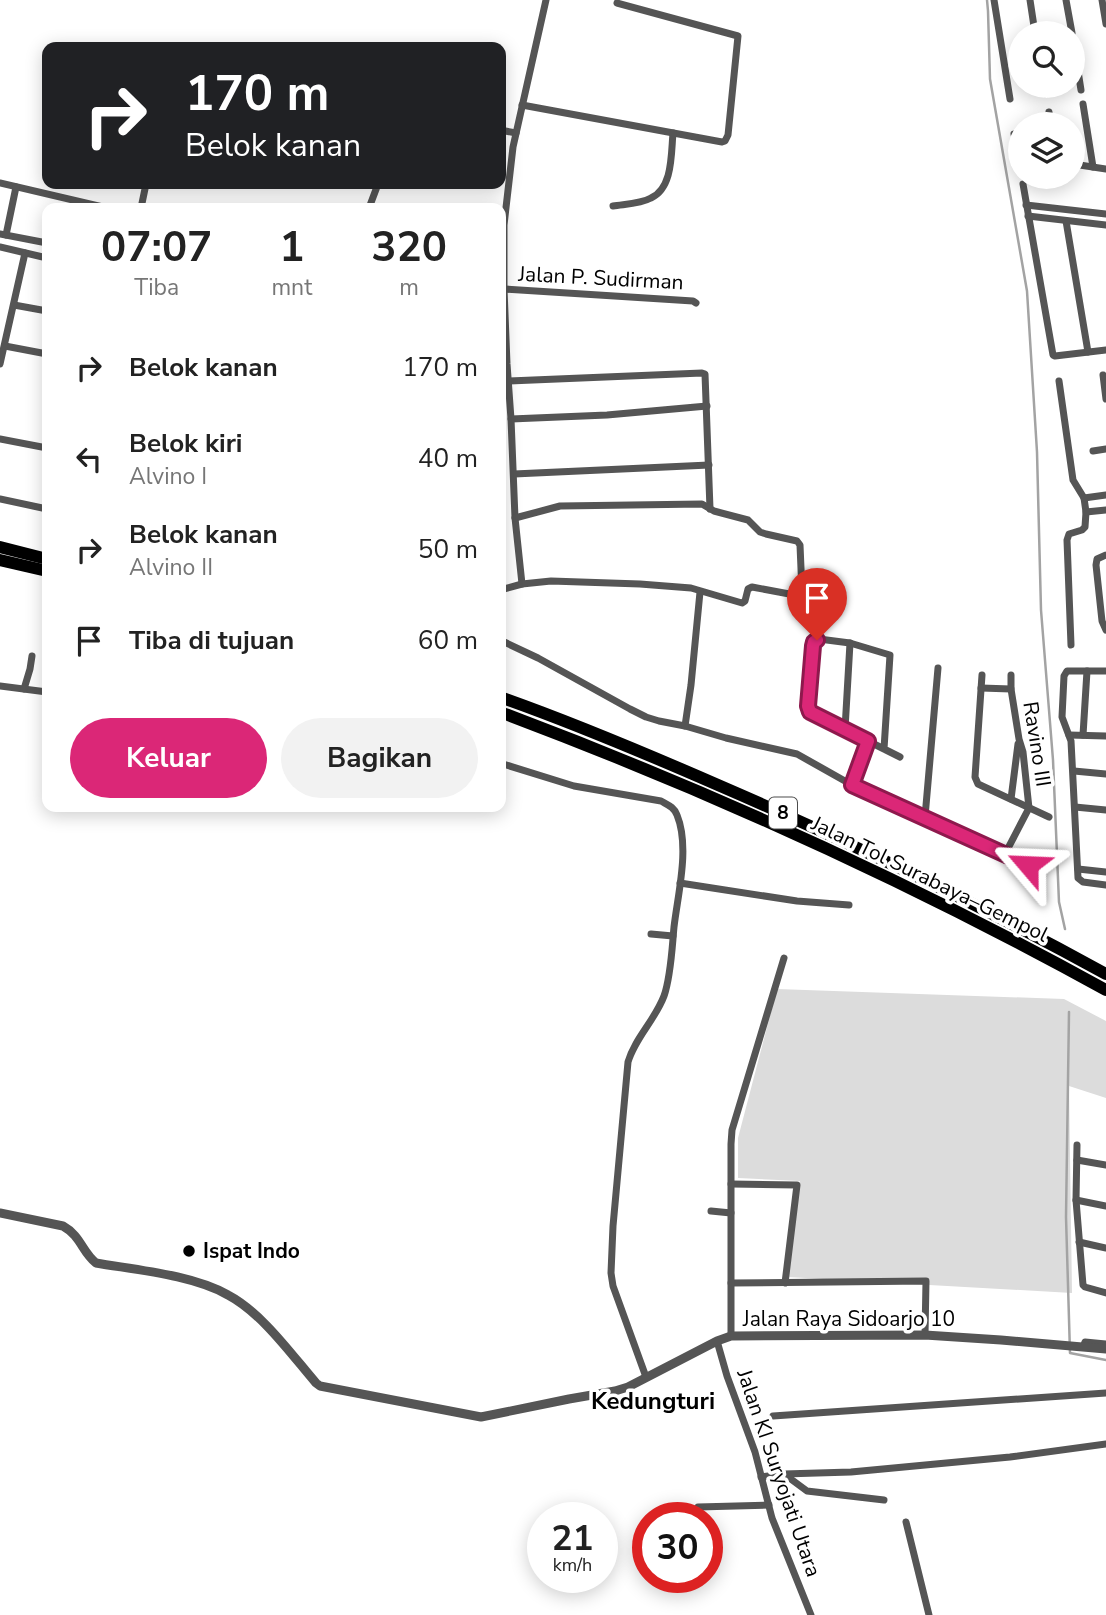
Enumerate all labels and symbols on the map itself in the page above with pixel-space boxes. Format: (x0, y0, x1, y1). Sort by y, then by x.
street label: Jalan P. Sudirman (517, 260, 684, 296)
pin (787, 568, 847, 640)
street label: Ravino III (1016, 699, 1058, 789)
road number: 8 (769, 798, 797, 828)
street label: Jalan Tol Surabaya–Gempol (806, 809, 1054, 949)
position arrow (991, 828, 1065, 902)
place label: Ispat Indo (203, 1237, 300, 1265)
marker: Ispat Indo (181, 1243, 197, 1259)
street label: Jalan Raya Sidoarjo 10 (742, 1305, 955, 1333)
street label: Jalan KI Suryojati Utara (730, 1365, 828, 1580)
district label: Kedungturi (591, 1385, 715, 1417)
speed limit sign: 30 (632, 1502, 723, 1593)

